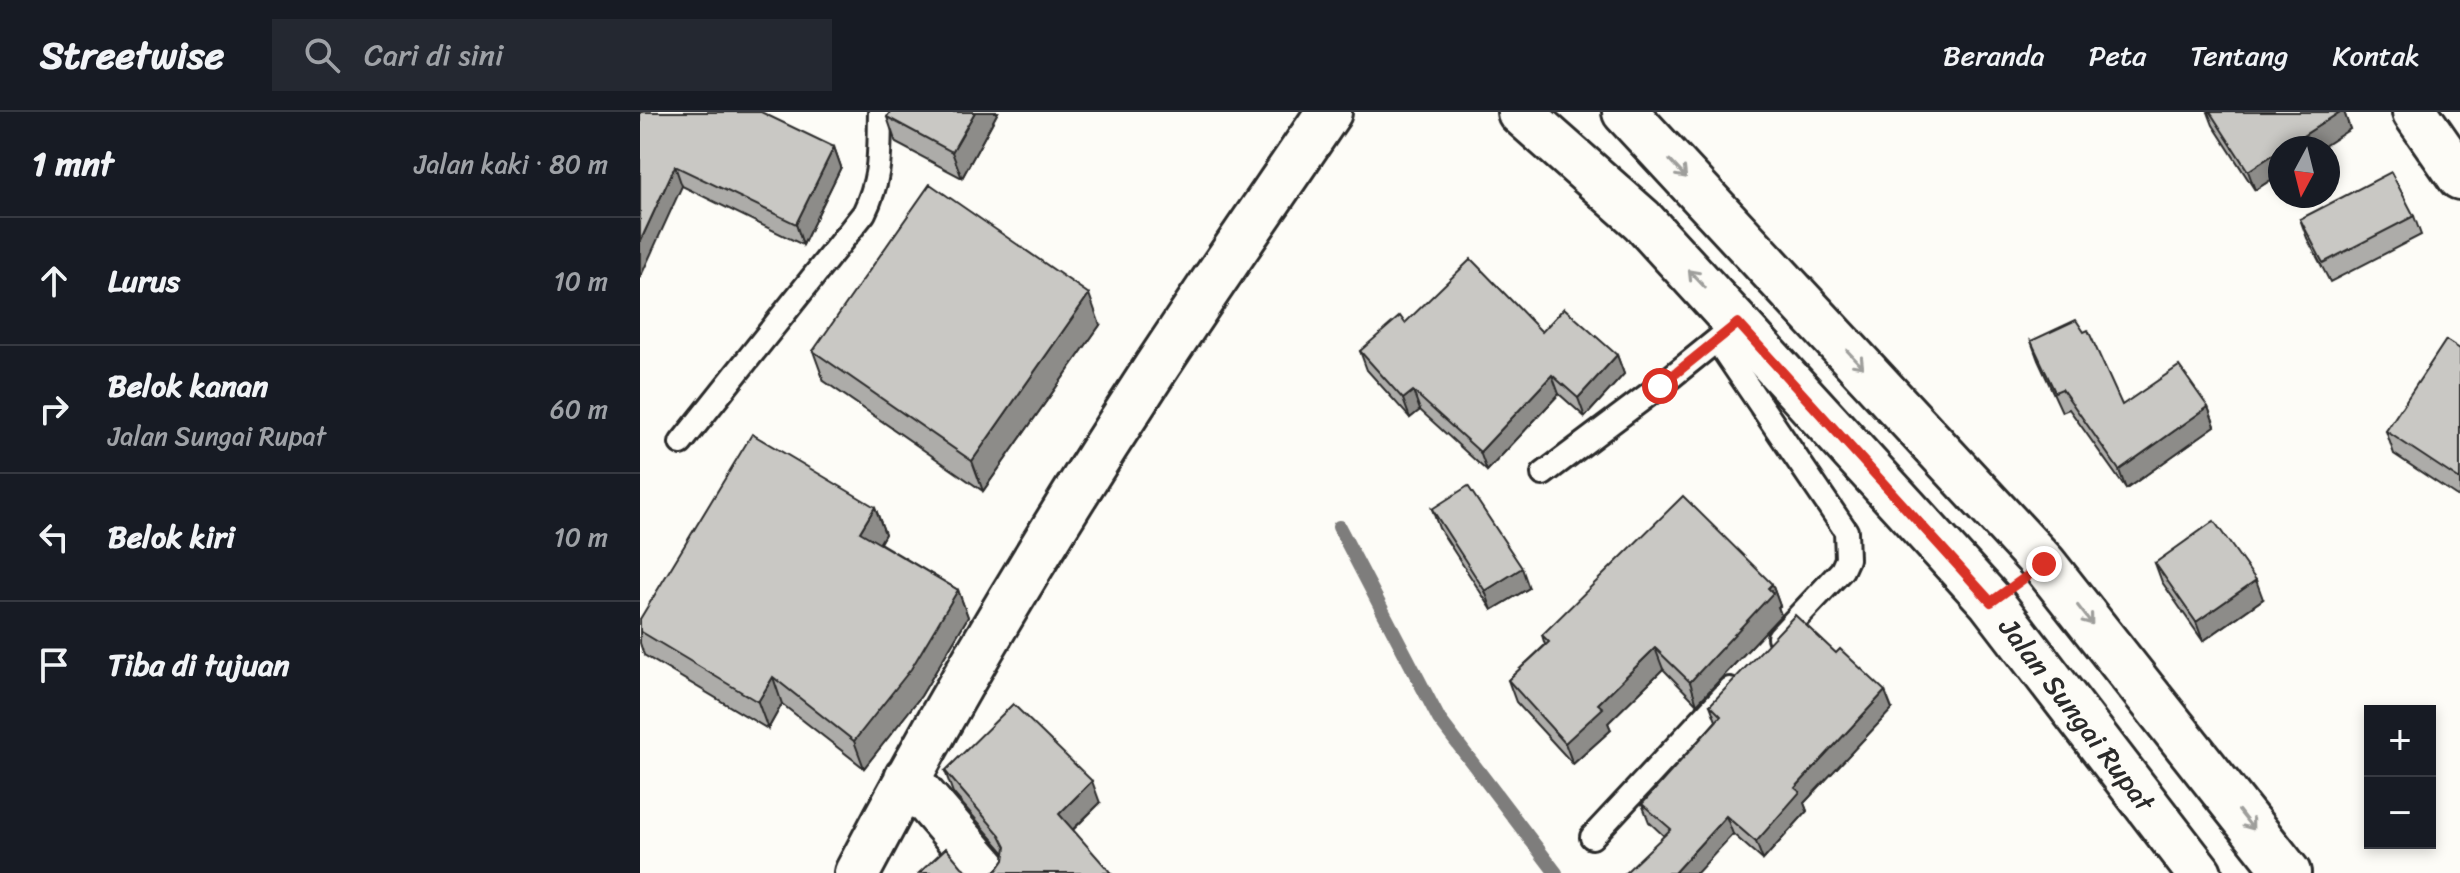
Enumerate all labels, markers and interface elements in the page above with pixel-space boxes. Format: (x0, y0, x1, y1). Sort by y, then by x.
search box (272, 19, 832, 91)
text: Streetwise (40, 22, 224, 89)
text: Cari di sini (364, 28, 503, 82)
text: Beranda (1943, 31, 2045, 80)
text: Peta (2089, 31, 2146, 80)
text: Tentang (2190, 31, 2288, 80)
text: Kontak (2332, 31, 2420, 80)
icon: search (300, 33, 344, 77)
text: 1 mnt (32, 134, 114, 194)
north arrow (2268, 136, 2340, 208)
text: Jalan kaki · 80 m (414, 141, 608, 187)
one-way arrow (1669, 159, 1688, 179)
text: Lurus (108, 254, 180, 308)
text: 10 m (554, 258, 608, 304)
icon: ahead (32, 259, 76, 303)
one-way arrow (1688, 269, 1707, 289)
one-way arrow (1846, 349, 1864, 369)
text: Belok kanan (108, 359, 268, 413)
route start (1642, 368, 1678, 404)
text: 60 m (550, 386, 608, 432)
icon: right (32, 387, 76, 431)
text: Jalan Sungai Rupat (108, 413, 326, 459)
text: Belok kiri (108, 510, 235, 564)
text: 10 m (554, 514, 608, 560)
icon: left (32, 515, 76, 559)
route end (2026, 546, 2062, 582)
one-way arrow (2076, 604, 2094, 625)
street label: Jalan Sungai Rupat (1986, 606, 2169, 824)
text: Tiba di tujuan (108, 638, 289, 692)
icon: arrive (32, 643, 76, 687)
map controls (2364, 705, 2436, 849)
button: + (2364, 705, 2436, 777)
button: − (2364, 777, 2436, 849)
one-way arrow (2237, 809, 2255, 830)

